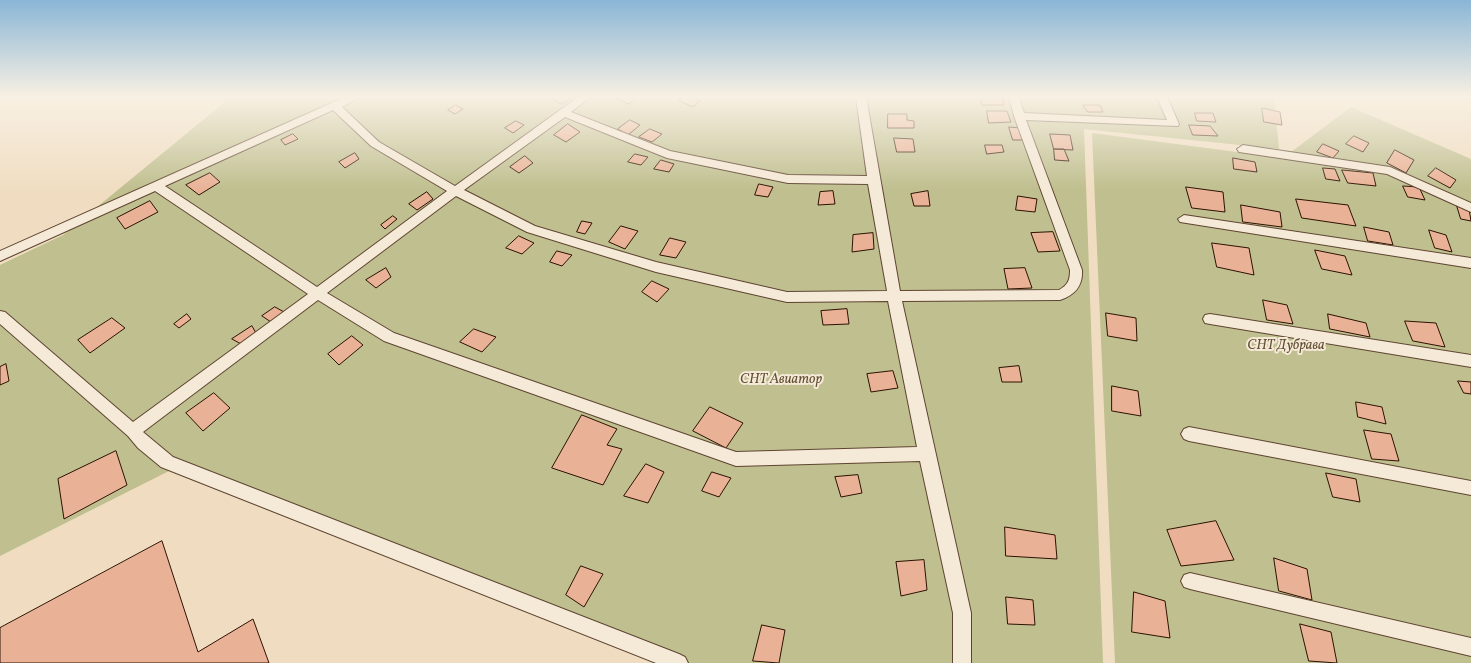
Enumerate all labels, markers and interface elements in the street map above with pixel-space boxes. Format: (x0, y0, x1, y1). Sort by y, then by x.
park label: СНТ Дубрава (1247, 338, 1325, 354)
park label: СНТ Авиатор (740, 372, 822, 388)

